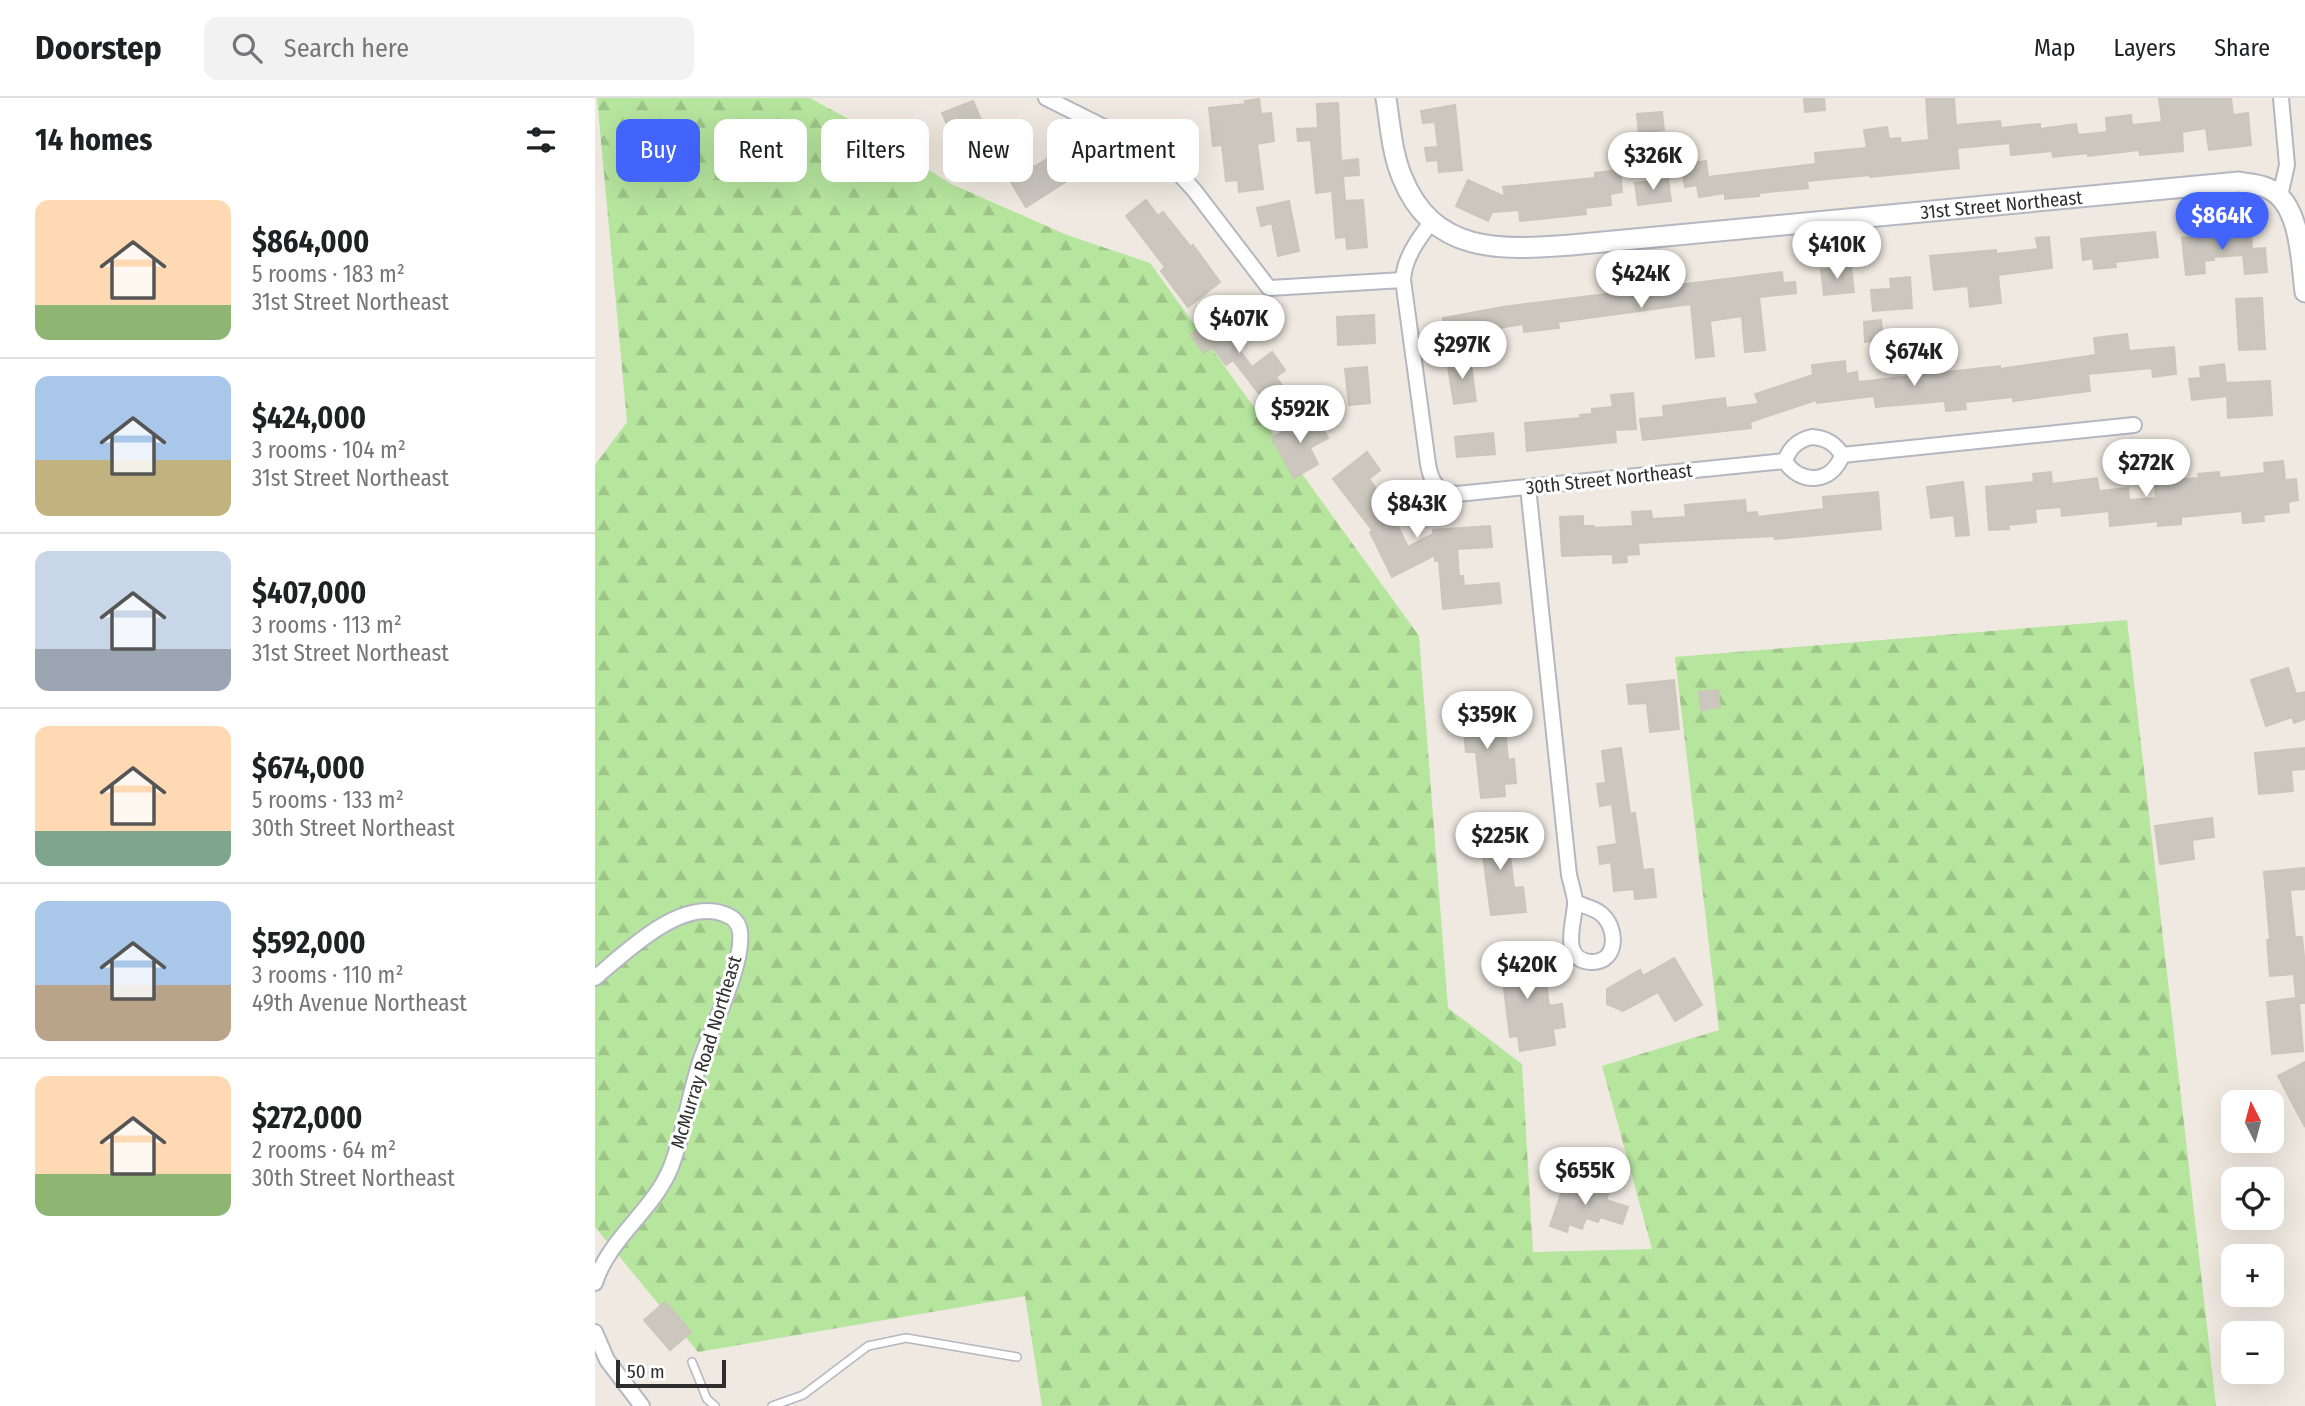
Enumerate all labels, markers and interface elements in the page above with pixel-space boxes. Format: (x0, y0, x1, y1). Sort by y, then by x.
search box (204, 17, 694, 80)
text: Doorstep (35, 28, 162, 68)
icon: search (228, 29, 266, 67)
text: Search here (284, 33, 409, 64)
text: Map (2034, 34, 2076, 62)
text: Layers (2114, 34, 2176, 62)
text: Share (2214, 34, 2270, 62)
chip: Buy (616, 119, 700, 182)
chip: Rent (714, 119, 807, 182)
chip: Filters (821, 119, 929, 182)
chip: New (943, 119, 1033, 182)
chip: Apartment (1047, 119, 1199, 182)
icon: filters (522, 121, 560, 159)
text: 14 homes (35, 122, 152, 158)
pin: $326K (1604, 132, 1702, 192)
text: $326K (1624, 141, 1682, 169)
street label: 31st Street Northeast (1919, 185, 2084, 224)
pin: $864K (2173, 192, 2271, 252)
text: $864K (2192, 201, 2252, 229)
pin: $410K (1788, 222, 1886, 281)
text: $864,000 (252, 224, 369, 260)
icon: home (91, 228, 175, 312)
text: $410K (1808, 230, 1866, 258)
pin: $424K (1592, 250, 1690, 310)
text: $424K (1612, 259, 1670, 287)
text: 5 rooms · 183 m² (252, 260, 405, 288)
text: 31st Street Northeast (252, 288, 449, 316)
pin: $407K (1190, 296, 1288, 355)
text: $407K (1210, 304, 1268, 332)
pin: $297K (1413, 322, 1511, 381)
pin: $674K (1865, 328, 1963, 388)
text: $297K (1434, 330, 1490, 358)
text: $674K (1885, 337, 1943, 365)
pin: $592K (1251, 386, 1349, 445)
text: $592K (1271, 394, 1329, 422)
text: $424,000 (252, 400, 366, 436)
icon: home (91, 404, 175, 488)
text: 3 rooms · 104 m² (252, 436, 406, 464)
pin: $272K (2097, 440, 2195, 499)
text: $272K (2118, 448, 2174, 476)
street label: 30th Street Northeast (1525, 459, 1694, 499)
text: 31st Street Northeast (252, 464, 449, 492)
pin: $843K (1368, 480, 1466, 540)
text: $843K (1387, 489, 1447, 517)
text: $407,000 (252, 575, 366, 611)
icon: home (91, 579, 175, 663)
text: 3 rooms · 113 m² (252, 611, 402, 639)
text: 31st Street Northeast (252, 639, 449, 667)
pin: $359K (1438, 692, 1536, 751)
text: $359K (1458, 700, 1516, 728)
text: $674,000 (252, 750, 365, 786)
icon: home (91, 754, 175, 838)
text: 5 rooms · 133 m² (252, 786, 404, 814)
pin: $225K (1451, 812, 1549, 872)
text: 30th Street Northeast (252, 814, 455, 842)
text: $225K (1471, 821, 1529, 849)
text: $592,000 (252, 925, 366, 961)
icon: home (91, 929, 175, 1013)
pin: $420K (1478, 942, 1576, 1001)
text: $420K (1497, 950, 1557, 978)
street label: McMurray Road Northeast (666, 952, 747, 1151)
text: 3 rooms · 110 m² (252, 961, 403, 989)
text: 49th Avenue Northeast (252, 989, 467, 1017)
north arrow (2221, 1090, 2284, 1153)
map controls (2221, 1090, 2284, 1384)
text: $272,000 (252, 1100, 363, 1136)
icon: home (91, 1104, 175, 1188)
text: 2 rooms · 64 m² (252, 1136, 396, 1164)
pin: $655K (1536, 1148, 1634, 1207)
text: $655K (1555, 1156, 1615, 1184)
text: 30th Street Northeast (252, 1164, 455, 1192)
button: locate (2221, 1167, 2284, 1230)
button: + (2221, 1244, 2284, 1307)
button: − (2221, 1321, 2284, 1384)
scale bar (616, 1357, 726, 1389)
text: 50 m (627, 1360, 665, 1383)

